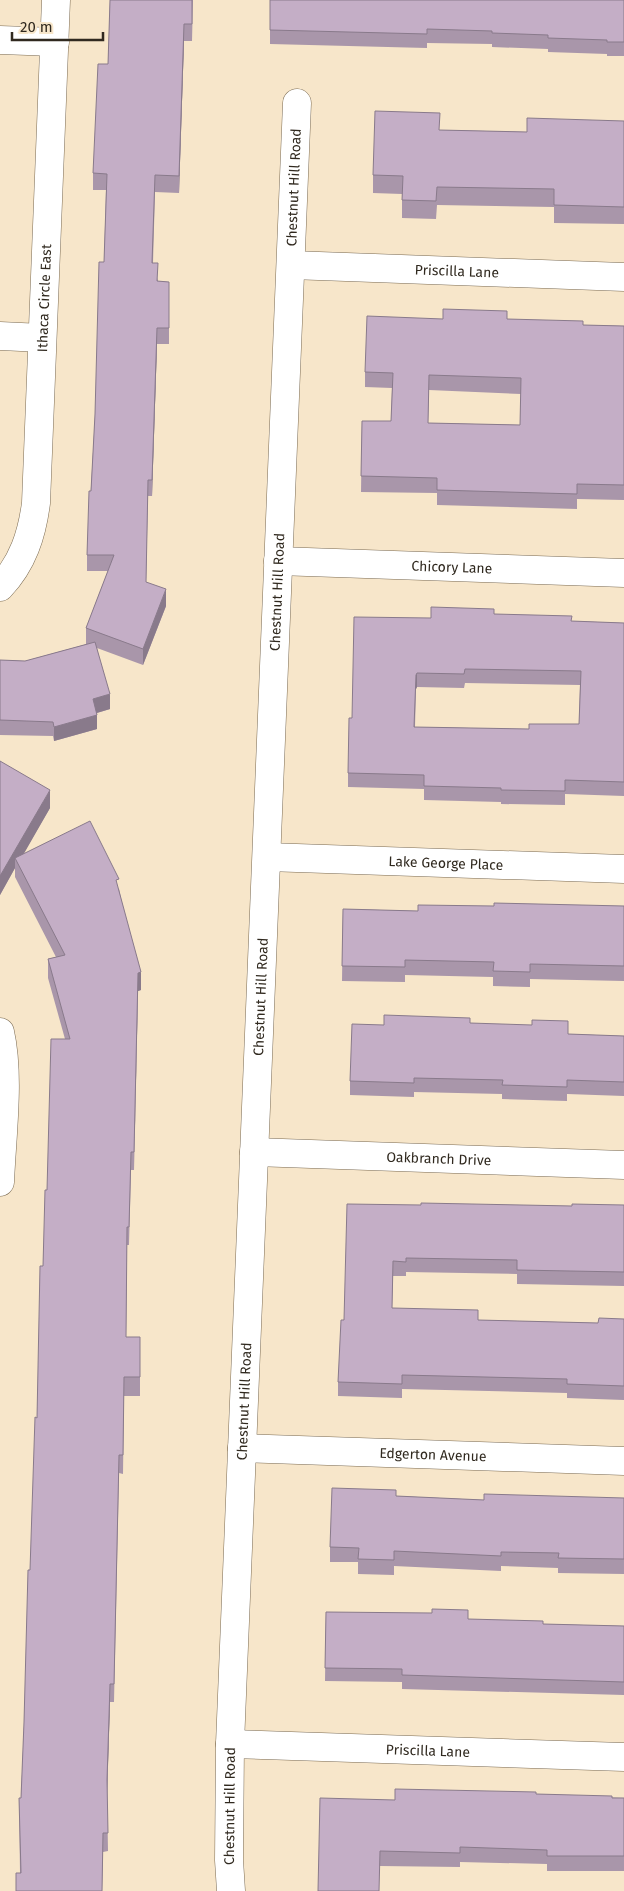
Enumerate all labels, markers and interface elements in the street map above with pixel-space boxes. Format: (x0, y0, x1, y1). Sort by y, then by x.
scale bar (12, 10, 104, 42)
text: 20 m (20, 18, 53, 36)
street label: Chestnut Hill Road (283, 128, 304, 247)
street label: Ithaca Circle East (33, 243, 55, 353)
street label: Priscilla Lane (414, 261, 499, 281)
street label: Chestnut Hill Road (266, 533, 288, 651)
street label: Chicory Lane (411, 557, 493, 577)
street label: Lake George Place (388, 853, 504, 873)
street label: Chestnut Hill Road (250, 937, 271, 1056)
street label: Oakbranch Drive (386, 1148, 492, 1169)
street label: Chestnut Hill Road (233, 1342, 255, 1461)
street label: Edgerton Avenue (379, 1444, 487, 1465)
street label: Priscilla Lane (386, 1741, 470, 1760)
street label: Chestnut Hill Road (220, 1747, 238, 1866)

